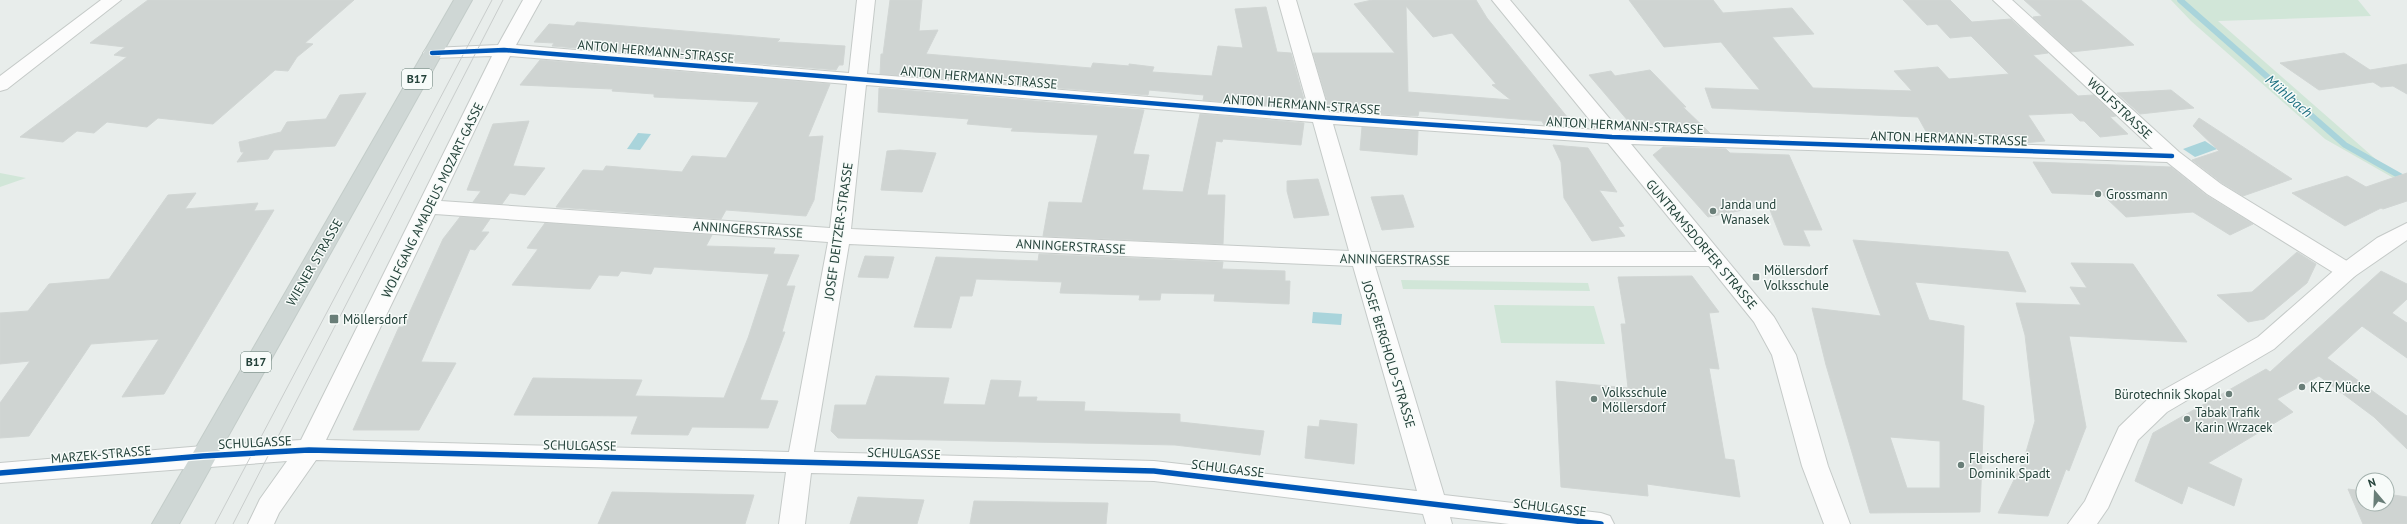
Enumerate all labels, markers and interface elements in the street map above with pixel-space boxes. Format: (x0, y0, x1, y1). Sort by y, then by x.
street label: ANTON HERMANN-STRASSE (577, 36, 735, 67)
street label: ANTON HERMANN-STRASSE (900, 62, 1058, 93)
road number: B17 (402, 69, 432, 89)
water label: Mühlbach (2262, 71, 2316, 121)
street label: WOLFSTRASSE (2084, 74, 2156, 143)
street label: ANTON HERMANN-STRASSE (1223, 91, 1381, 118)
street label: WOLFGANG AMADEUS MOZART-GASSE (378, 100, 487, 301)
street label: ANTON HERMANN-STRASSE (1546, 113, 1704, 138)
street label: ANTON HERMANN-STRASSE (1870, 127, 2028, 150)
street label: JOSEF DEITZER-STRASSE (820, 161, 857, 302)
street label: GUNTRAMSDORFER STRASSE (1642, 176, 1761, 313)
place label: Grossmann (2106, 186, 2168, 203)
marker: Grossmann (2093, 189, 2103, 199)
place label: Janda und Wanasek (1720, 196, 1776, 228)
marker: Janda und Wanasek (1708, 206, 1718, 216)
street label: WIENER STRASSE (282, 215, 346, 309)
street label: ANNINGERSTRASSE (692, 217, 804, 242)
street label: ANNINGERSTRASSE (1016, 235, 1126, 258)
street label: ANNINGERSTRASSE (1340, 250, 1450, 269)
place label: Möllersdorf Volksschule (1763, 262, 1829, 294)
marker: Möllersdorf Volksschule (1751, 272, 1761, 282)
street label: JOSEF BERGHOLD-STRASSE (1358, 277, 1419, 430)
place label: Möllersdorf (343, 311, 408, 328)
marker: Möllersdorf (328, 313, 340, 325)
road number: B17 (241, 352, 271, 372)
place label: KFZ Mücke (2310, 379, 2370, 396)
marker: KFZ Mücke (2297, 382, 2307, 392)
place label: Volksschule Möllersdorf (1601, 384, 1667, 416)
place label: Bürotechnik Skopal (2114, 386, 2221, 403)
marker: Bürotechnik Skopal (2224, 389, 2234, 399)
marker: Volksschule Möllersdorf (1589, 394, 1599, 404)
place label: Tabak Trafik Karin Wrzacek (2195, 404, 2273, 436)
marker: Tabak Trafik Karin Wrzacek (2182, 414, 2192, 424)
street label: SCHULGASSE (218, 432, 292, 453)
street label: SCHULGASSE (543, 436, 617, 455)
street label: MARZEK-STRASSE (50, 442, 152, 467)
street label: SCHULGASSE (867, 444, 941, 463)
place label: Fleischerei Dominik Spadt (1969, 450, 2051, 482)
street label: SCHULGASSE (1190, 456, 1266, 481)
marker: Fleischerei Dominik Spadt (1956, 460, 1966, 470)
north arrow (2355, 472, 2395, 512)
text: N (2366, 475, 2377, 490)
street label: SCHULGASSE (1512, 495, 1588, 520)

